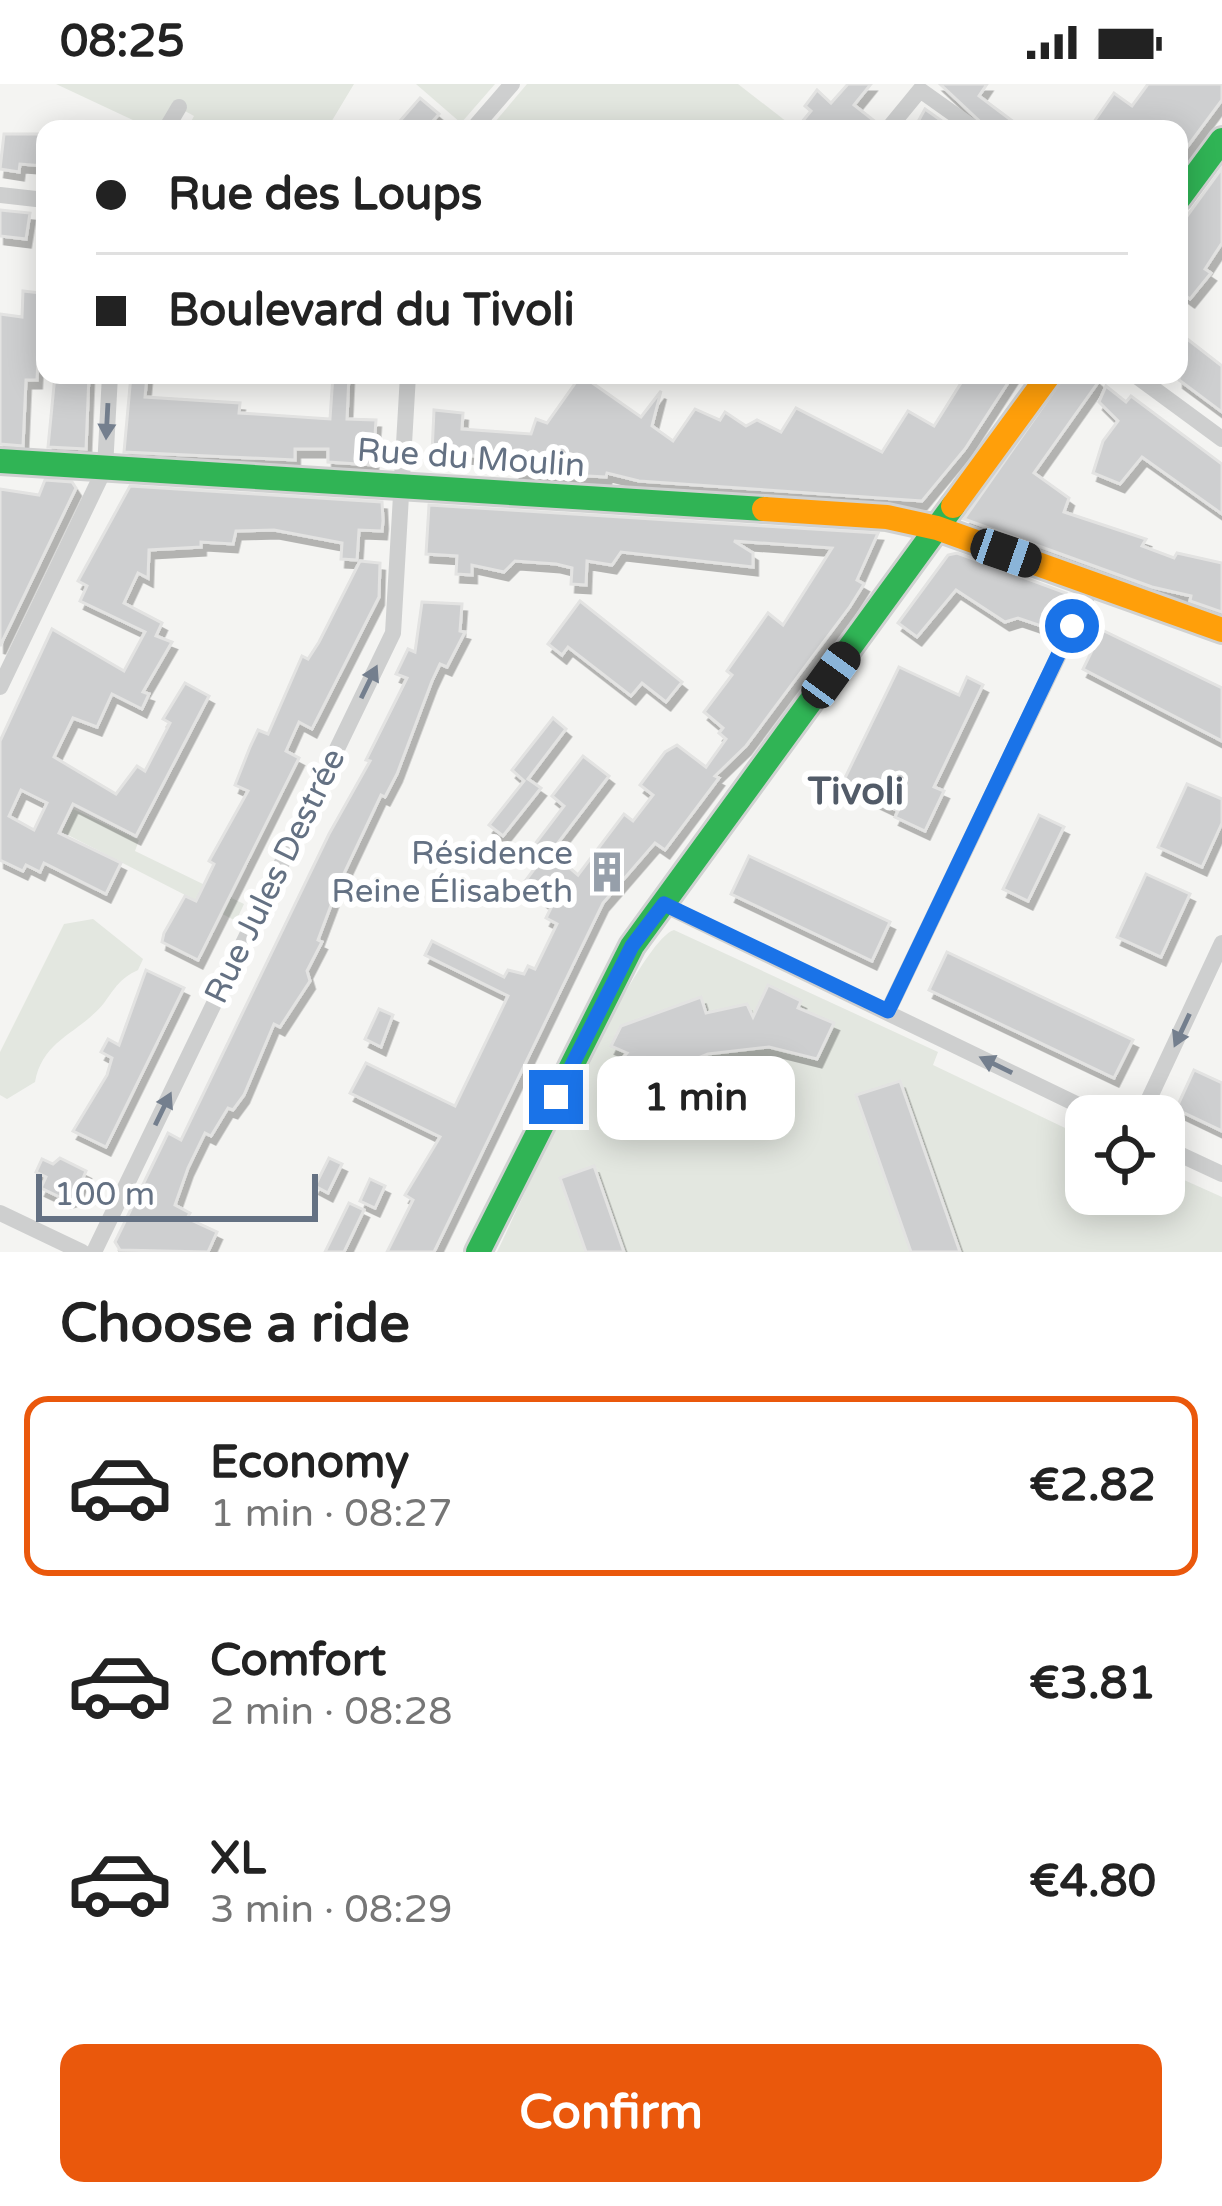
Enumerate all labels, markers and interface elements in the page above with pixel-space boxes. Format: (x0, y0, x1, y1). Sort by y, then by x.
text: 08:25 (60, 15, 185, 69)
text: Rue des Loups (168, 168, 482, 222)
text: Boulevard du Tivoli (168, 284, 575, 338)
one-way arrow (98, 403, 117, 440)
street label: Rue du Moulin (356, 431, 586, 485)
car (966, 524, 1046, 582)
route start (1045, 599, 1099, 653)
car (795, 635, 867, 715)
one-way arrow (359, 664, 379, 699)
street label: Rue Jules Destrée (196, 742, 354, 1010)
district label: Tivoli (807, 768, 904, 815)
place label: Résidence Reine Élisabeth (331, 834, 573, 911)
building icon: Résidence Reine Élisabeth (584, 849, 630, 895)
one-way arrow (1171, 1012, 1191, 1047)
callout: 1 min (598, 1055, 796, 1139)
one-way arrow (978, 1055, 1013, 1075)
route end (529, 1070, 583, 1124)
text: 1 min (644, 1074, 748, 1121)
one-way arrow (153, 1091, 173, 1126)
map controls (1065, 1095, 1185, 1215)
button: locate (1065, 1095, 1185, 1215)
scale bar (36, 1168, 318, 1221)
text: 100 m (54, 1175, 155, 1214)
text: Choose a ride (60, 1291, 410, 1356)
icon: car (66, 1432, 174, 1540)
text: Economy (210, 1436, 409, 1490)
text: €2.82 (1029, 1459, 1156, 1513)
text: 1 min · 08:27 (210, 1490, 452, 1537)
icon: car (66, 1630, 174, 1738)
text: Comfort (210, 1634, 386, 1688)
text: €3.81 (1029, 1657, 1156, 1711)
text: 2 min · 08:28 (210, 1688, 452, 1735)
icon: car (66, 1828, 174, 1936)
text: XL (210, 1832, 266, 1886)
text: €4.80 (1029, 1855, 1156, 1909)
text: 3 min · 08:29 (210, 1886, 452, 1933)
button: Confirm (60, 2044, 1162, 2182)

